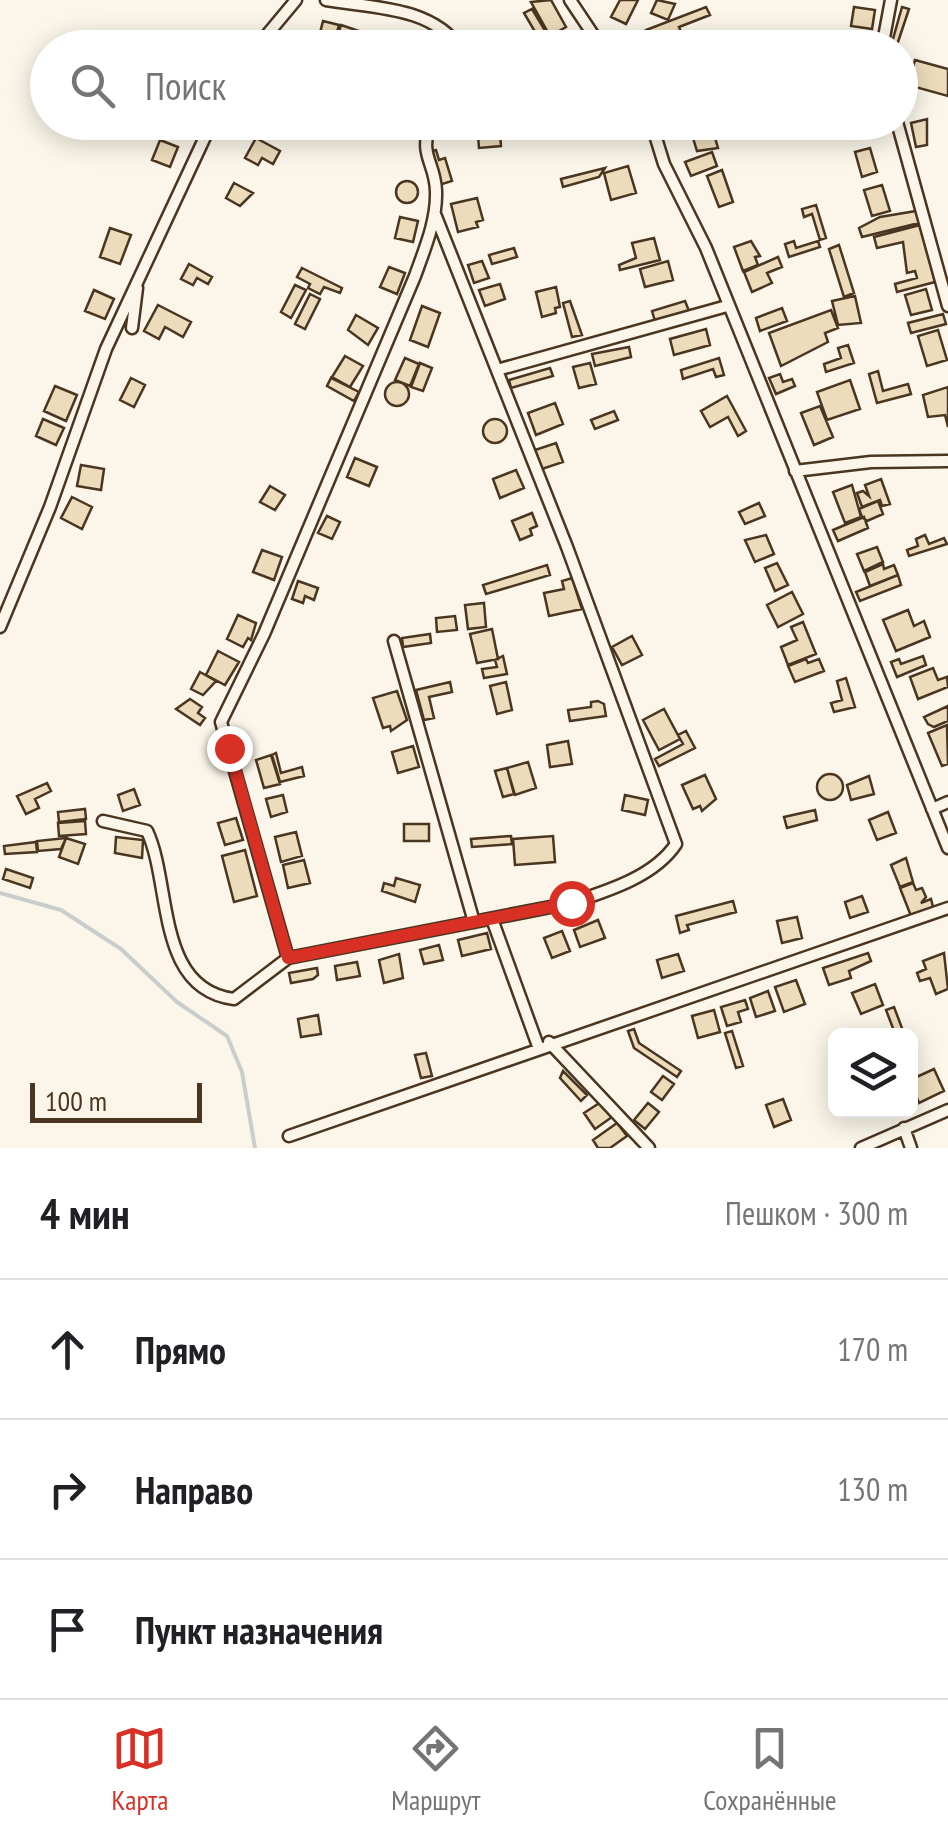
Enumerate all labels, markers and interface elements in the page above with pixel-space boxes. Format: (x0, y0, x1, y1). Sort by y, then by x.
search box (30, 30, 918, 140)
icon: search (65, 58, 120, 113)
text: Поиск (145, 61, 226, 110)
route end (207, 726, 253, 772)
route start (549, 881, 595, 927)
map controls (828, 1028, 918, 1118)
button: layers (828, 1028, 918, 1118)
scale bar (30, 1078, 202, 1122)
text: 100 m (45, 1082, 107, 1119)
text: 4 мин (40, 1186, 130, 1241)
text: Пешком · 300 m (725, 1192, 908, 1234)
icon: ahead (40, 1322, 95, 1377)
text: Прямо (135, 1325, 226, 1374)
text: 170 m (837, 1328, 908, 1370)
icon: right (40, 1462, 95, 1517)
text: Направо (135, 1465, 253, 1514)
text: 130 m (837, 1468, 908, 1510)
icon: arrive (40, 1602, 95, 1657)
text: Пункт назначения (135, 1605, 383, 1654)
tab: Карта (111, 1721, 168, 1818)
tab: Маршрут (391, 1721, 481, 1818)
tab: Сохранённые (703, 1721, 837, 1818)

